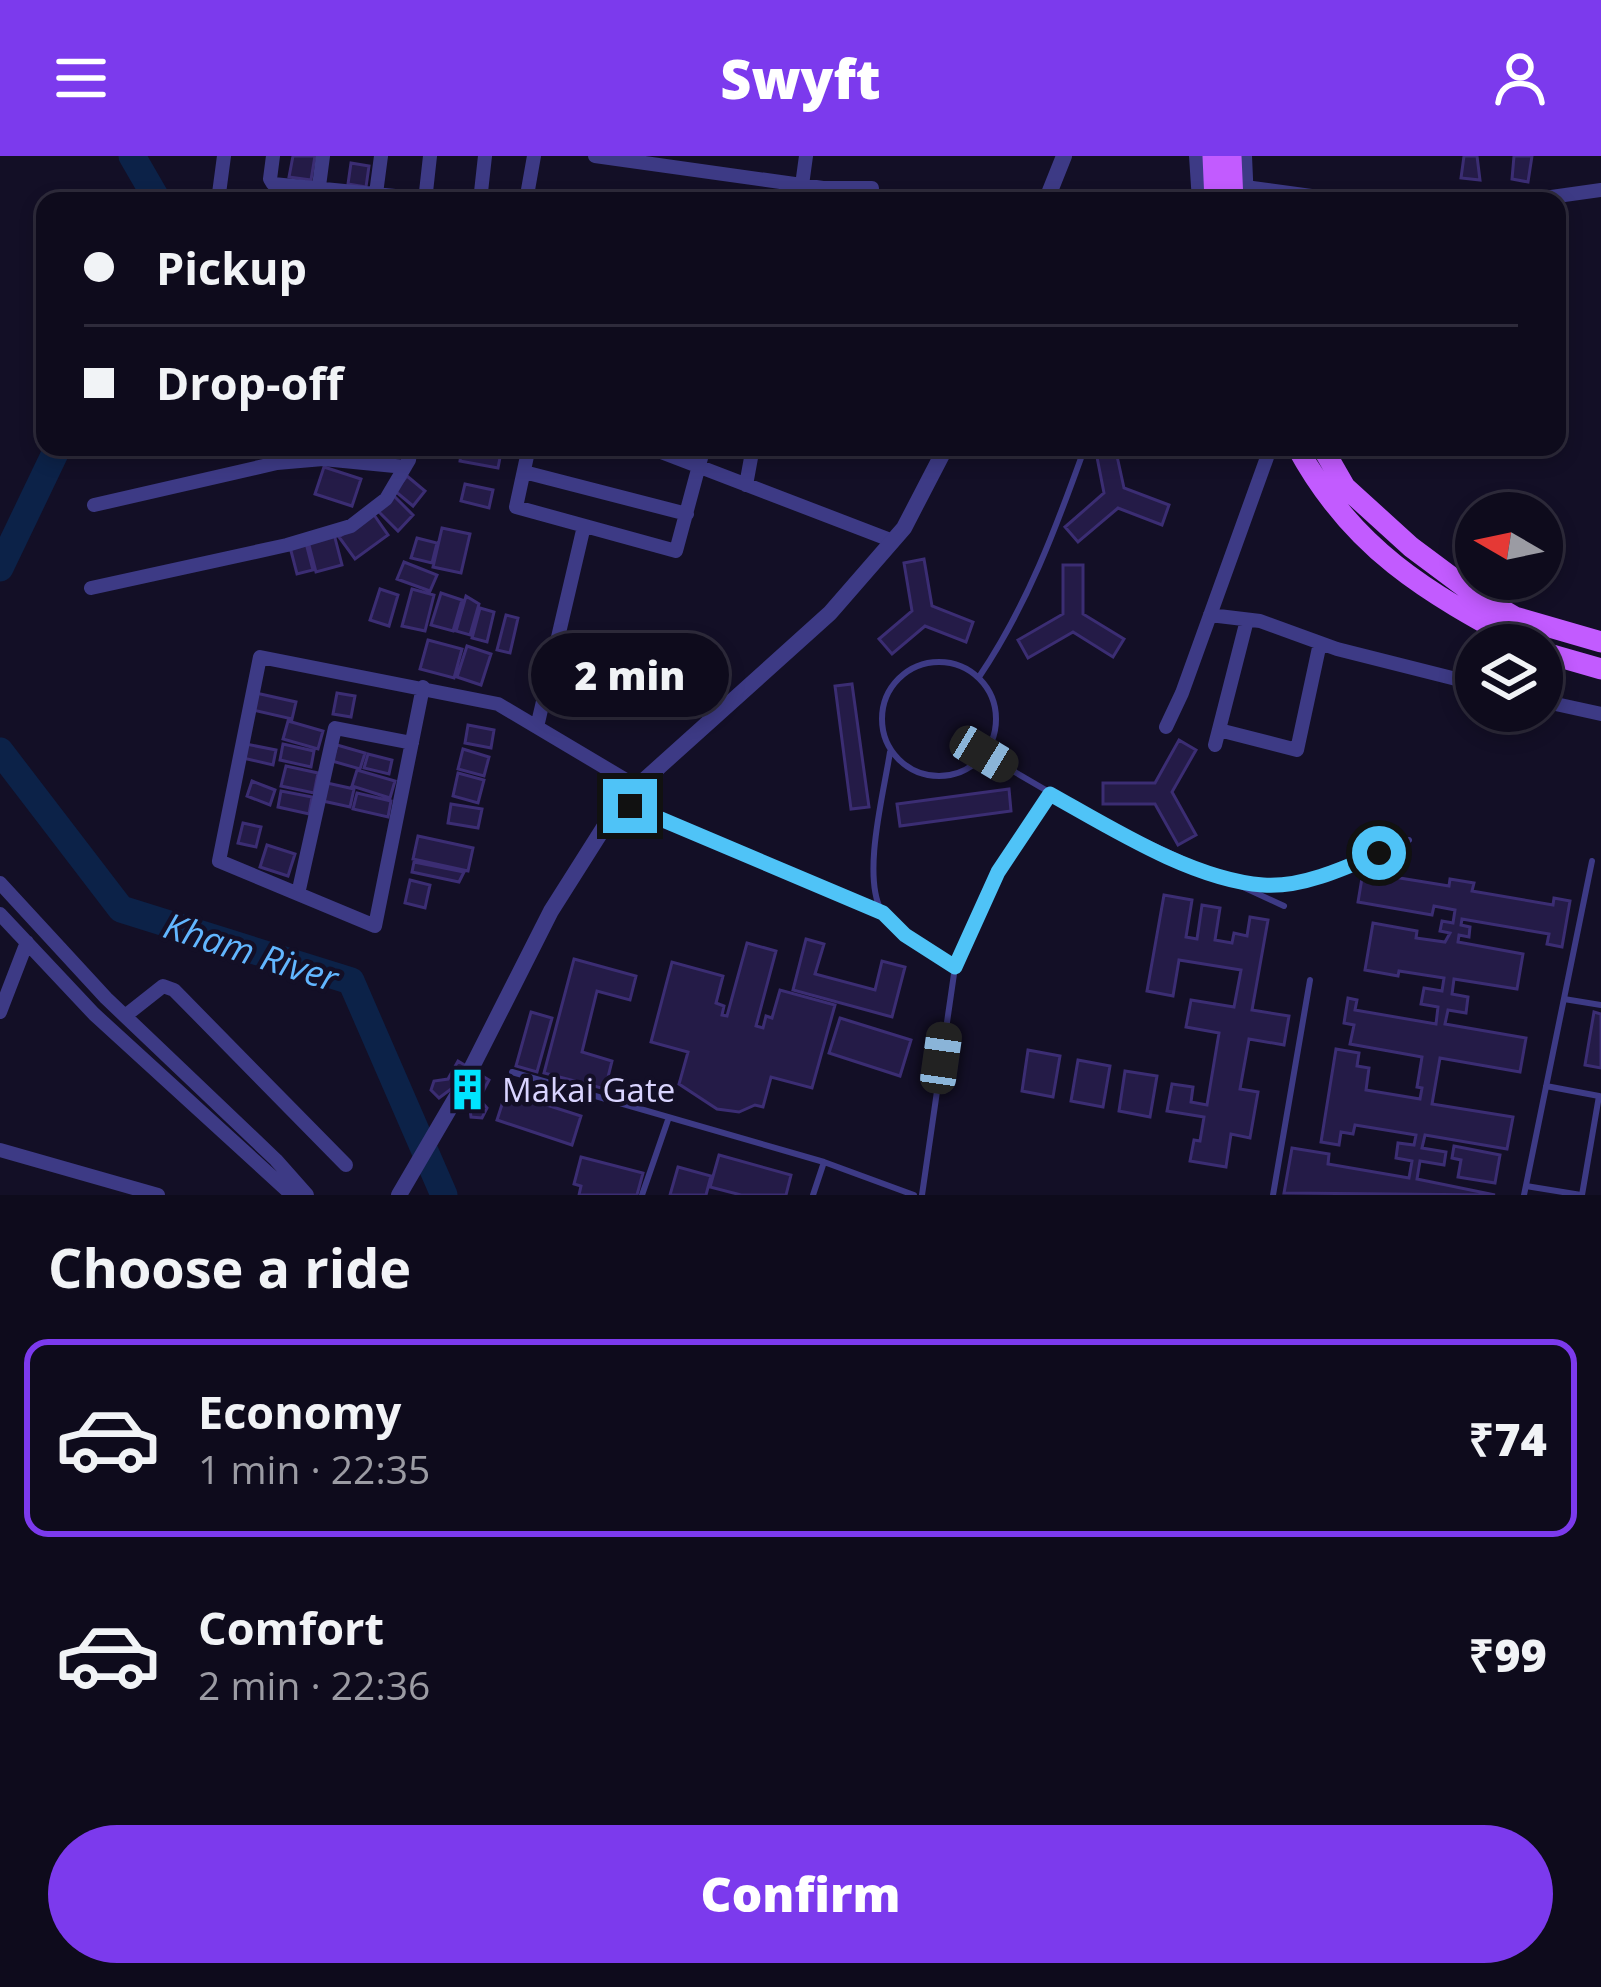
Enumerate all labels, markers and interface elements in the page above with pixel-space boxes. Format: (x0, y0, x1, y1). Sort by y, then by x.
text: Swyft (720, 41, 881, 115)
icon: menu (48, 45, 114, 111)
icon: person (1487, 45, 1553, 111)
text: Pickup (156, 237, 307, 298)
text: Drop-off (156, 352, 343, 413)
north arrow (1455, 492, 1563, 600)
map controls (1455, 492, 1563, 732)
button: layers (1455, 624, 1563, 732)
callout: 2 min (531, 632, 729, 716)
text: 2 min (575, 648, 685, 701)
car (944, 720, 1024, 788)
route end (603, 779, 657, 833)
route start (1352, 826, 1406, 880)
water label: Kham River (158, 900, 346, 1003)
car (918, 1020, 964, 1096)
building icon: Makai Gate (445, 1067, 491, 1113)
place label: Makai Gate (502, 1067, 675, 1112)
text: Choose a ride (48, 1230, 411, 1304)
text: Economy (198, 1381, 401, 1442)
icon: car (54, 1384, 162, 1492)
text: ₹74 (1469, 1408, 1547, 1469)
text: 1 min · 22:35 (198, 1442, 430, 1495)
text: Comfort (198, 1597, 384, 1658)
icon: car (54, 1600, 162, 1708)
text: ₹99 (1469, 1624, 1547, 1685)
text: 2 min · 22:36 (198, 1658, 430, 1711)
button: Confirm (48, 1825, 1553, 1963)

